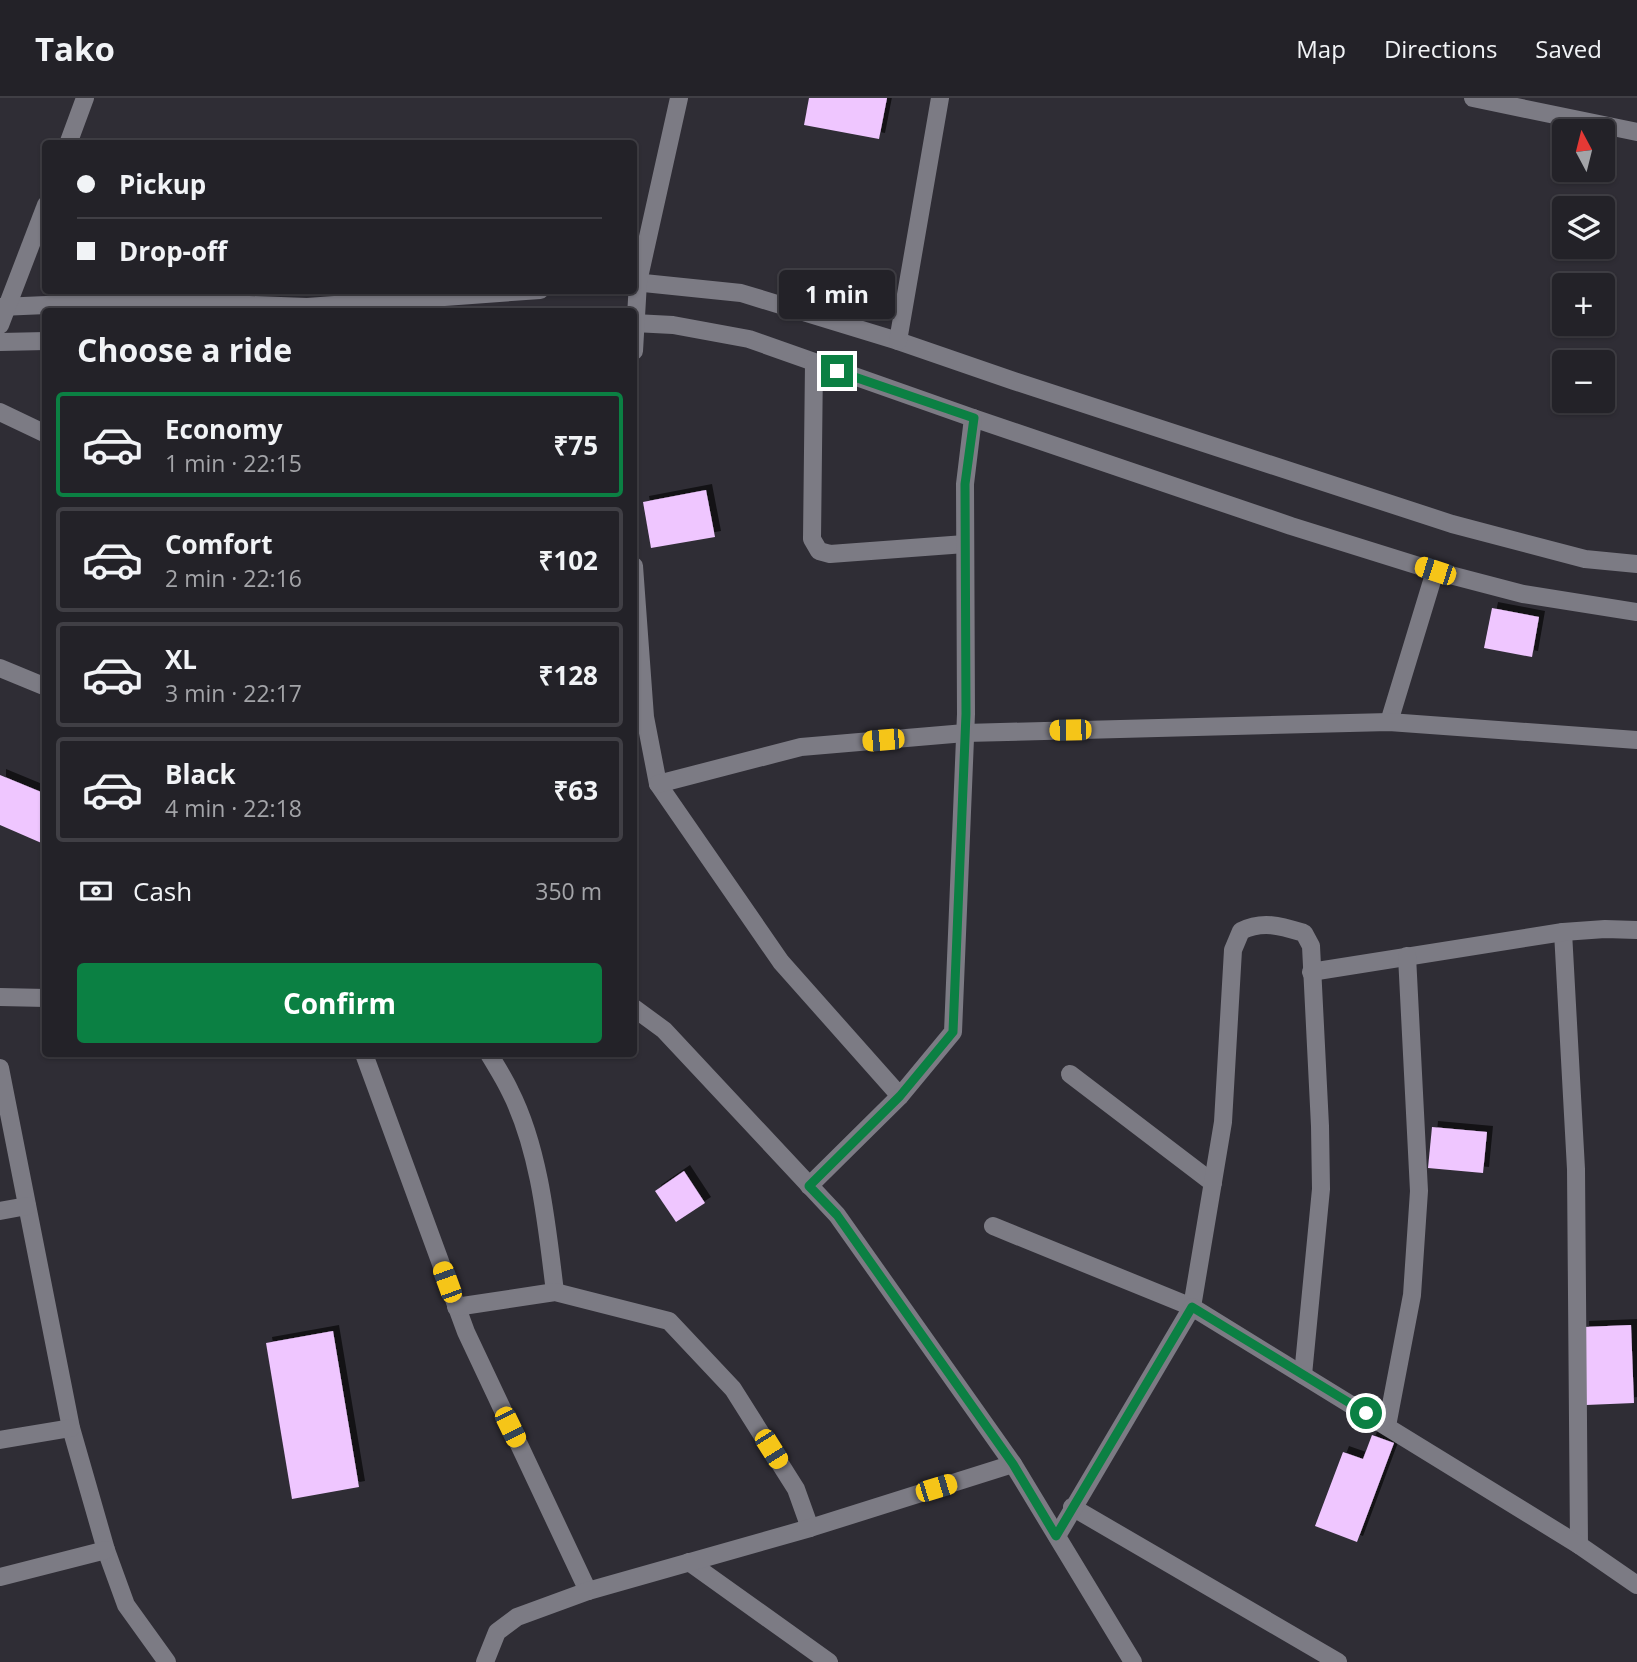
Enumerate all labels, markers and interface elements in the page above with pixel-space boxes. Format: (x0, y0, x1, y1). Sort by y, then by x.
text: Tako (35, 26, 115, 71)
text: Map (1296, 32, 1346, 65)
text: Directions (1384, 32, 1497, 65)
text: Saved (1535, 32, 1602, 65)
north arrow (1552, 119, 1615, 182)
map controls (1552, 119, 1615, 413)
text: Pickup (119, 166, 206, 202)
button: layers (1552, 196, 1615, 259)
text: Drop-off (119, 233, 227, 269)
callout: 1 min (779, 270, 895, 318)
button: + (1552, 273, 1615, 336)
text: 1 min (805, 278, 869, 310)
text: Choose a ride (77, 328, 292, 371)
button: − (1552, 350, 1615, 413)
route end (821, 355, 853, 387)
text: Economy (165, 411, 283, 447)
icon: car (81, 413, 144, 476)
text: ₹75 (553, 427, 598, 463)
text: 1 min · 22:15 (165, 447, 302, 479)
text: Comfort (165, 526, 272, 562)
icon: car (81, 528, 144, 591)
text: ₹102 (539, 542, 598, 578)
car (1412, 555, 1459, 587)
text: 2 min · 22:16 (165, 562, 302, 594)
text: XL (165, 641, 197, 677)
icon: car (81, 643, 144, 706)
text: ₹128 (539, 657, 598, 693)
text: 3 min · 22:17 (165, 677, 302, 709)
car (1049, 719, 1092, 741)
car (862, 728, 905, 752)
text: Black (165, 756, 236, 792)
icon: car (81, 758, 144, 821)
text: ₹63 (553, 772, 598, 808)
text: 4 min · 22:18 (165, 792, 302, 824)
icon: cash (77, 872, 115, 910)
text: Cash (133, 873, 192, 909)
text: 350 m (535, 875, 602, 907)
button: Confirm (77, 963, 602, 1043)
car (430, 1259, 465, 1305)
route start (1350, 1397, 1382, 1429)
car (492, 1404, 529, 1450)
car (751, 1426, 792, 1472)
car (913, 1472, 960, 1504)

